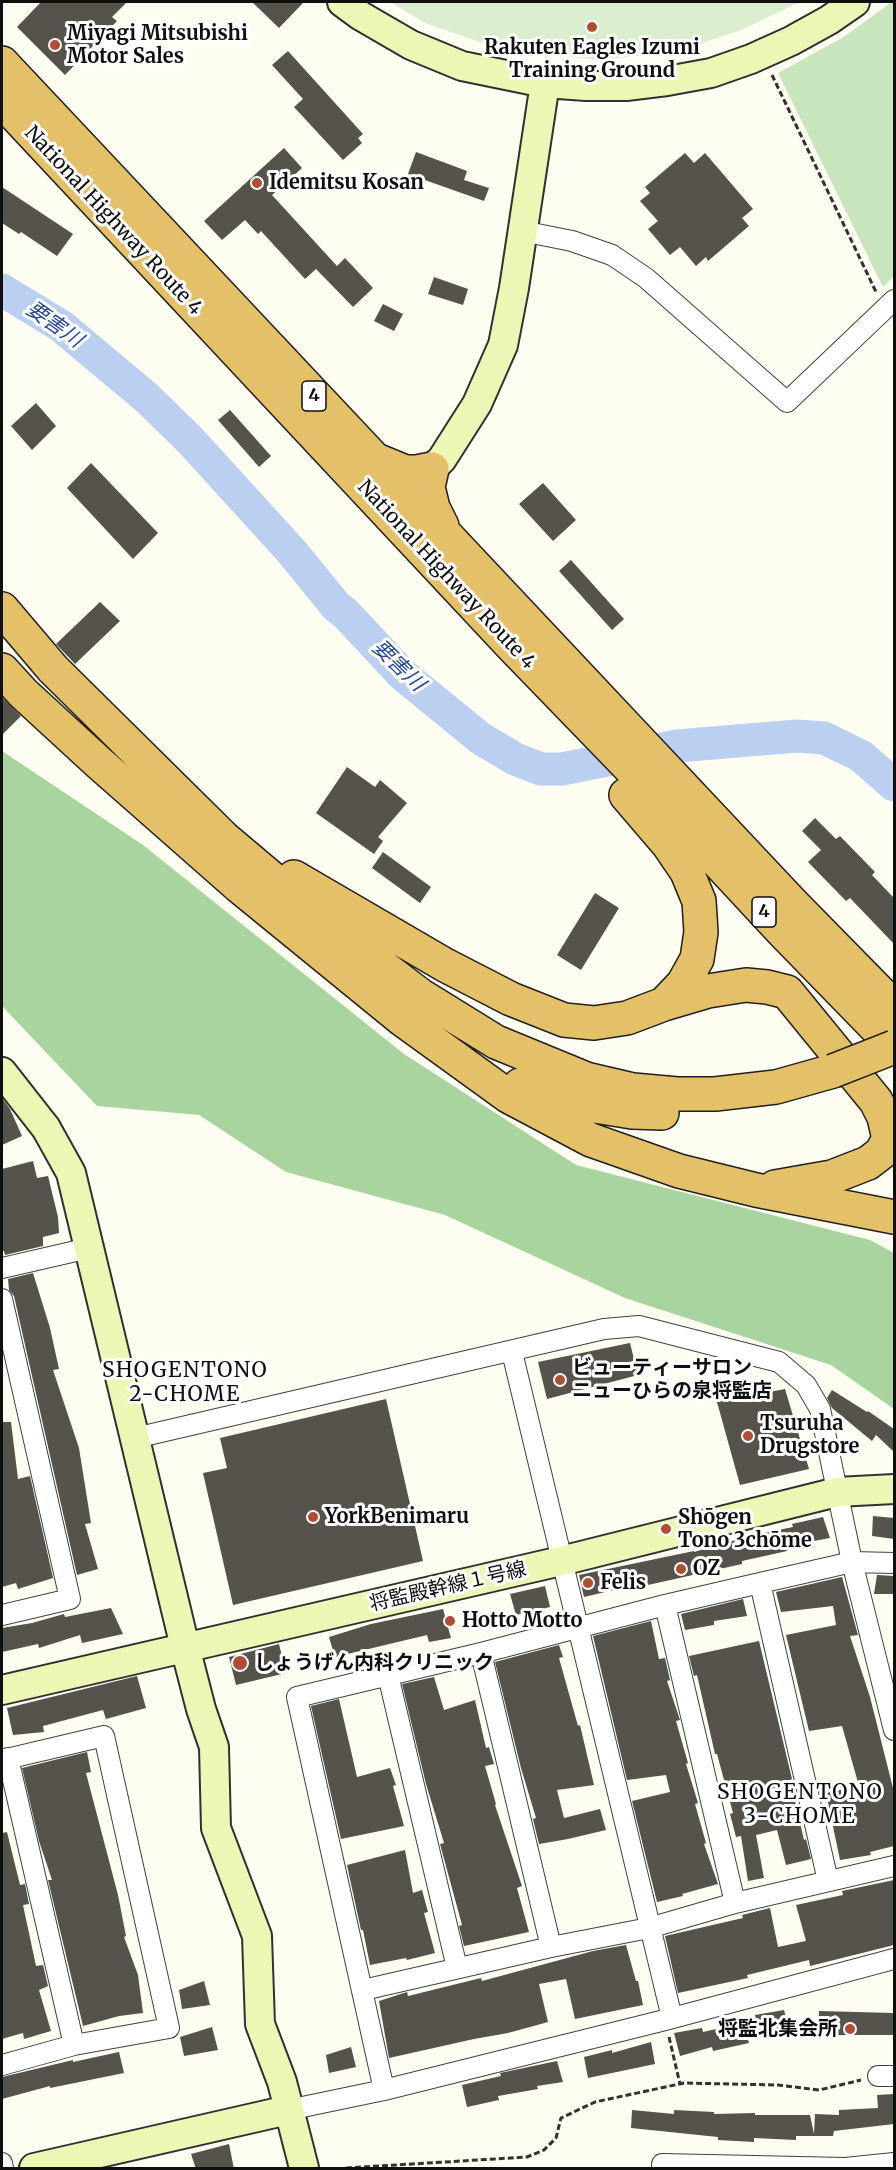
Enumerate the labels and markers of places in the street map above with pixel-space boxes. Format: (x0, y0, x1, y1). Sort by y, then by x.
marker: Rakuten Eagles Izumi Training Ground (585, 20, 599, 34)
place label: Miyagi Mitsubishi Motor Sales (67, 22, 248, 69)
place label: Rakuten Eagles Izumi Training Ground (484, 36, 700, 83)
marker: Miyagi Mitsubishi Motor Sales (48, 38, 62, 52)
place label: Idemitsu Kosan (269, 171, 424, 195)
marker: Idemitsu Kosan (250, 176, 264, 190)
place label: ビューティーサロン ニューひらの泉将監店 (572, 1356, 772, 1403)
marker: ビューティーサロン ニューひらの泉将監店 (553, 1373, 567, 1387)
place label: Tsuruha Drugstore (760, 1412, 859, 1459)
marker: Tsuruha Drugstore (741, 1429, 755, 1443)
place label: YorkBenimaru (325, 1505, 469, 1529)
place label: Shōgen Tono 3chōme (678, 1506, 812, 1553)
marker: YorkBenimaru (306, 1510, 320, 1524)
marker: Shōgen Tono 3chōme (659, 1522, 673, 1536)
place label: OZ (693, 1557, 720, 1581)
marker: OZ (674, 1562, 688, 1576)
place label: Felis (600, 1571, 646, 1595)
marker: Felis (581, 1576, 595, 1590)
place label: Hotto Motto (462, 1609, 582, 1633)
marker: Hotto Motto (443, 1614, 457, 1628)
place label: しょうげん内科クリニック (254, 1651, 494, 1675)
marker: しょうげん内科クリニック (231, 1654, 249, 1672)
place label: 将監北集会所 (718, 2017, 838, 2041)
marker: 将監北集会所 (843, 2022, 857, 2036)

